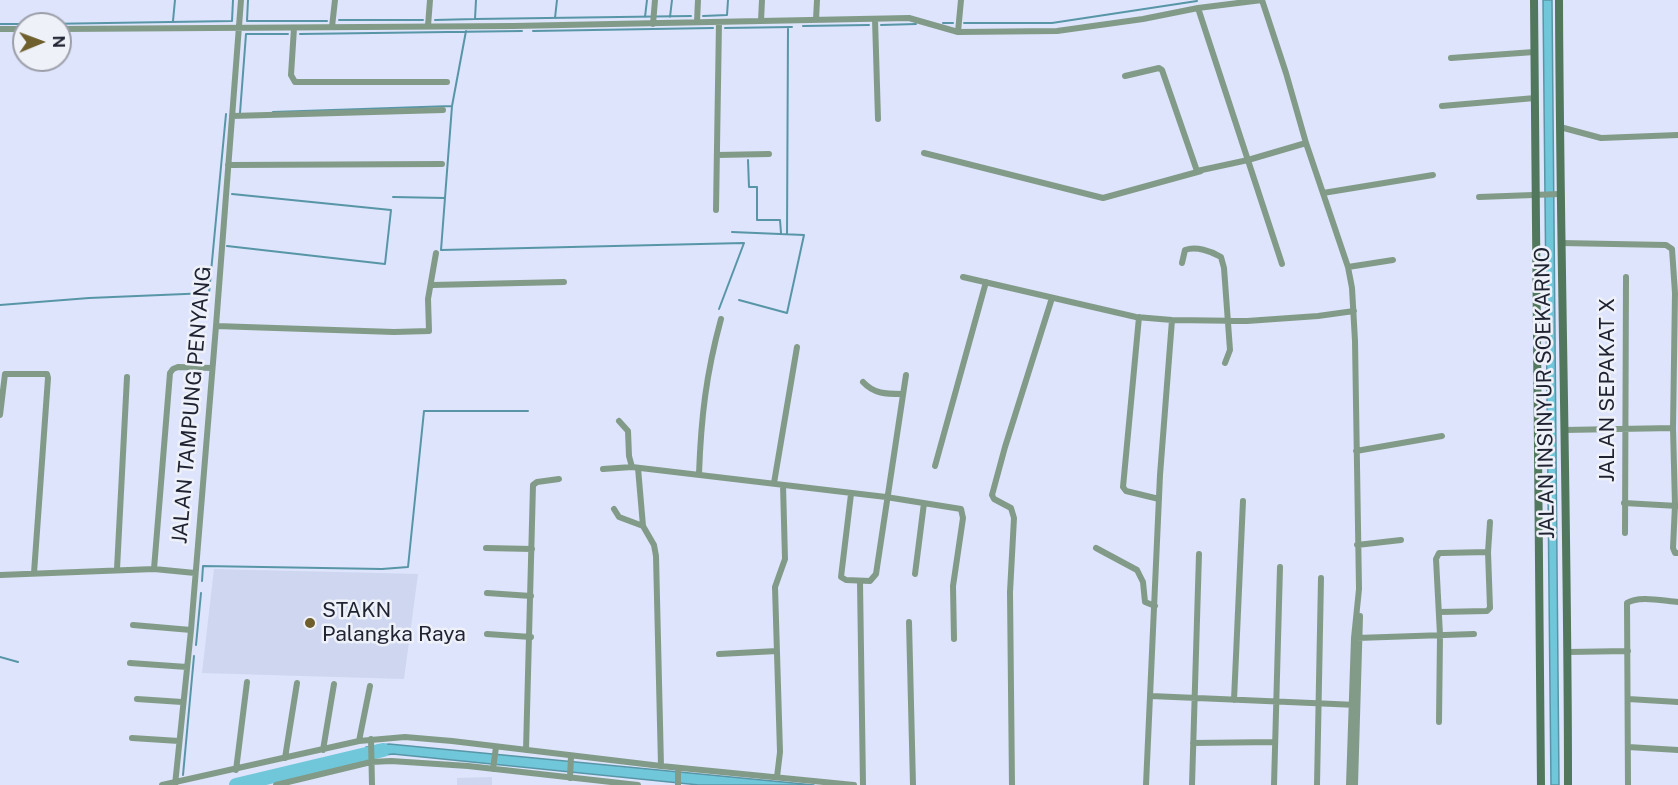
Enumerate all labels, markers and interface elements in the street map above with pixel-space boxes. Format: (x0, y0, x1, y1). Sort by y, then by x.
north arrow (12, 12, 72, 72)
text: N (49, 35, 68, 48)
street label: JALAN INSINYUR SOEKARNO (1530, 247, 1560, 539)
street label: JALAN TAMPUNG PENYANG (167, 265, 217, 545)
street label: JALAN SEPAKAT X (1595, 298, 1621, 482)
place label: STAKN Palangka Raya (322, 598, 466, 648)
marker: STAKN Palangka Raya (303, 616, 317, 630)

